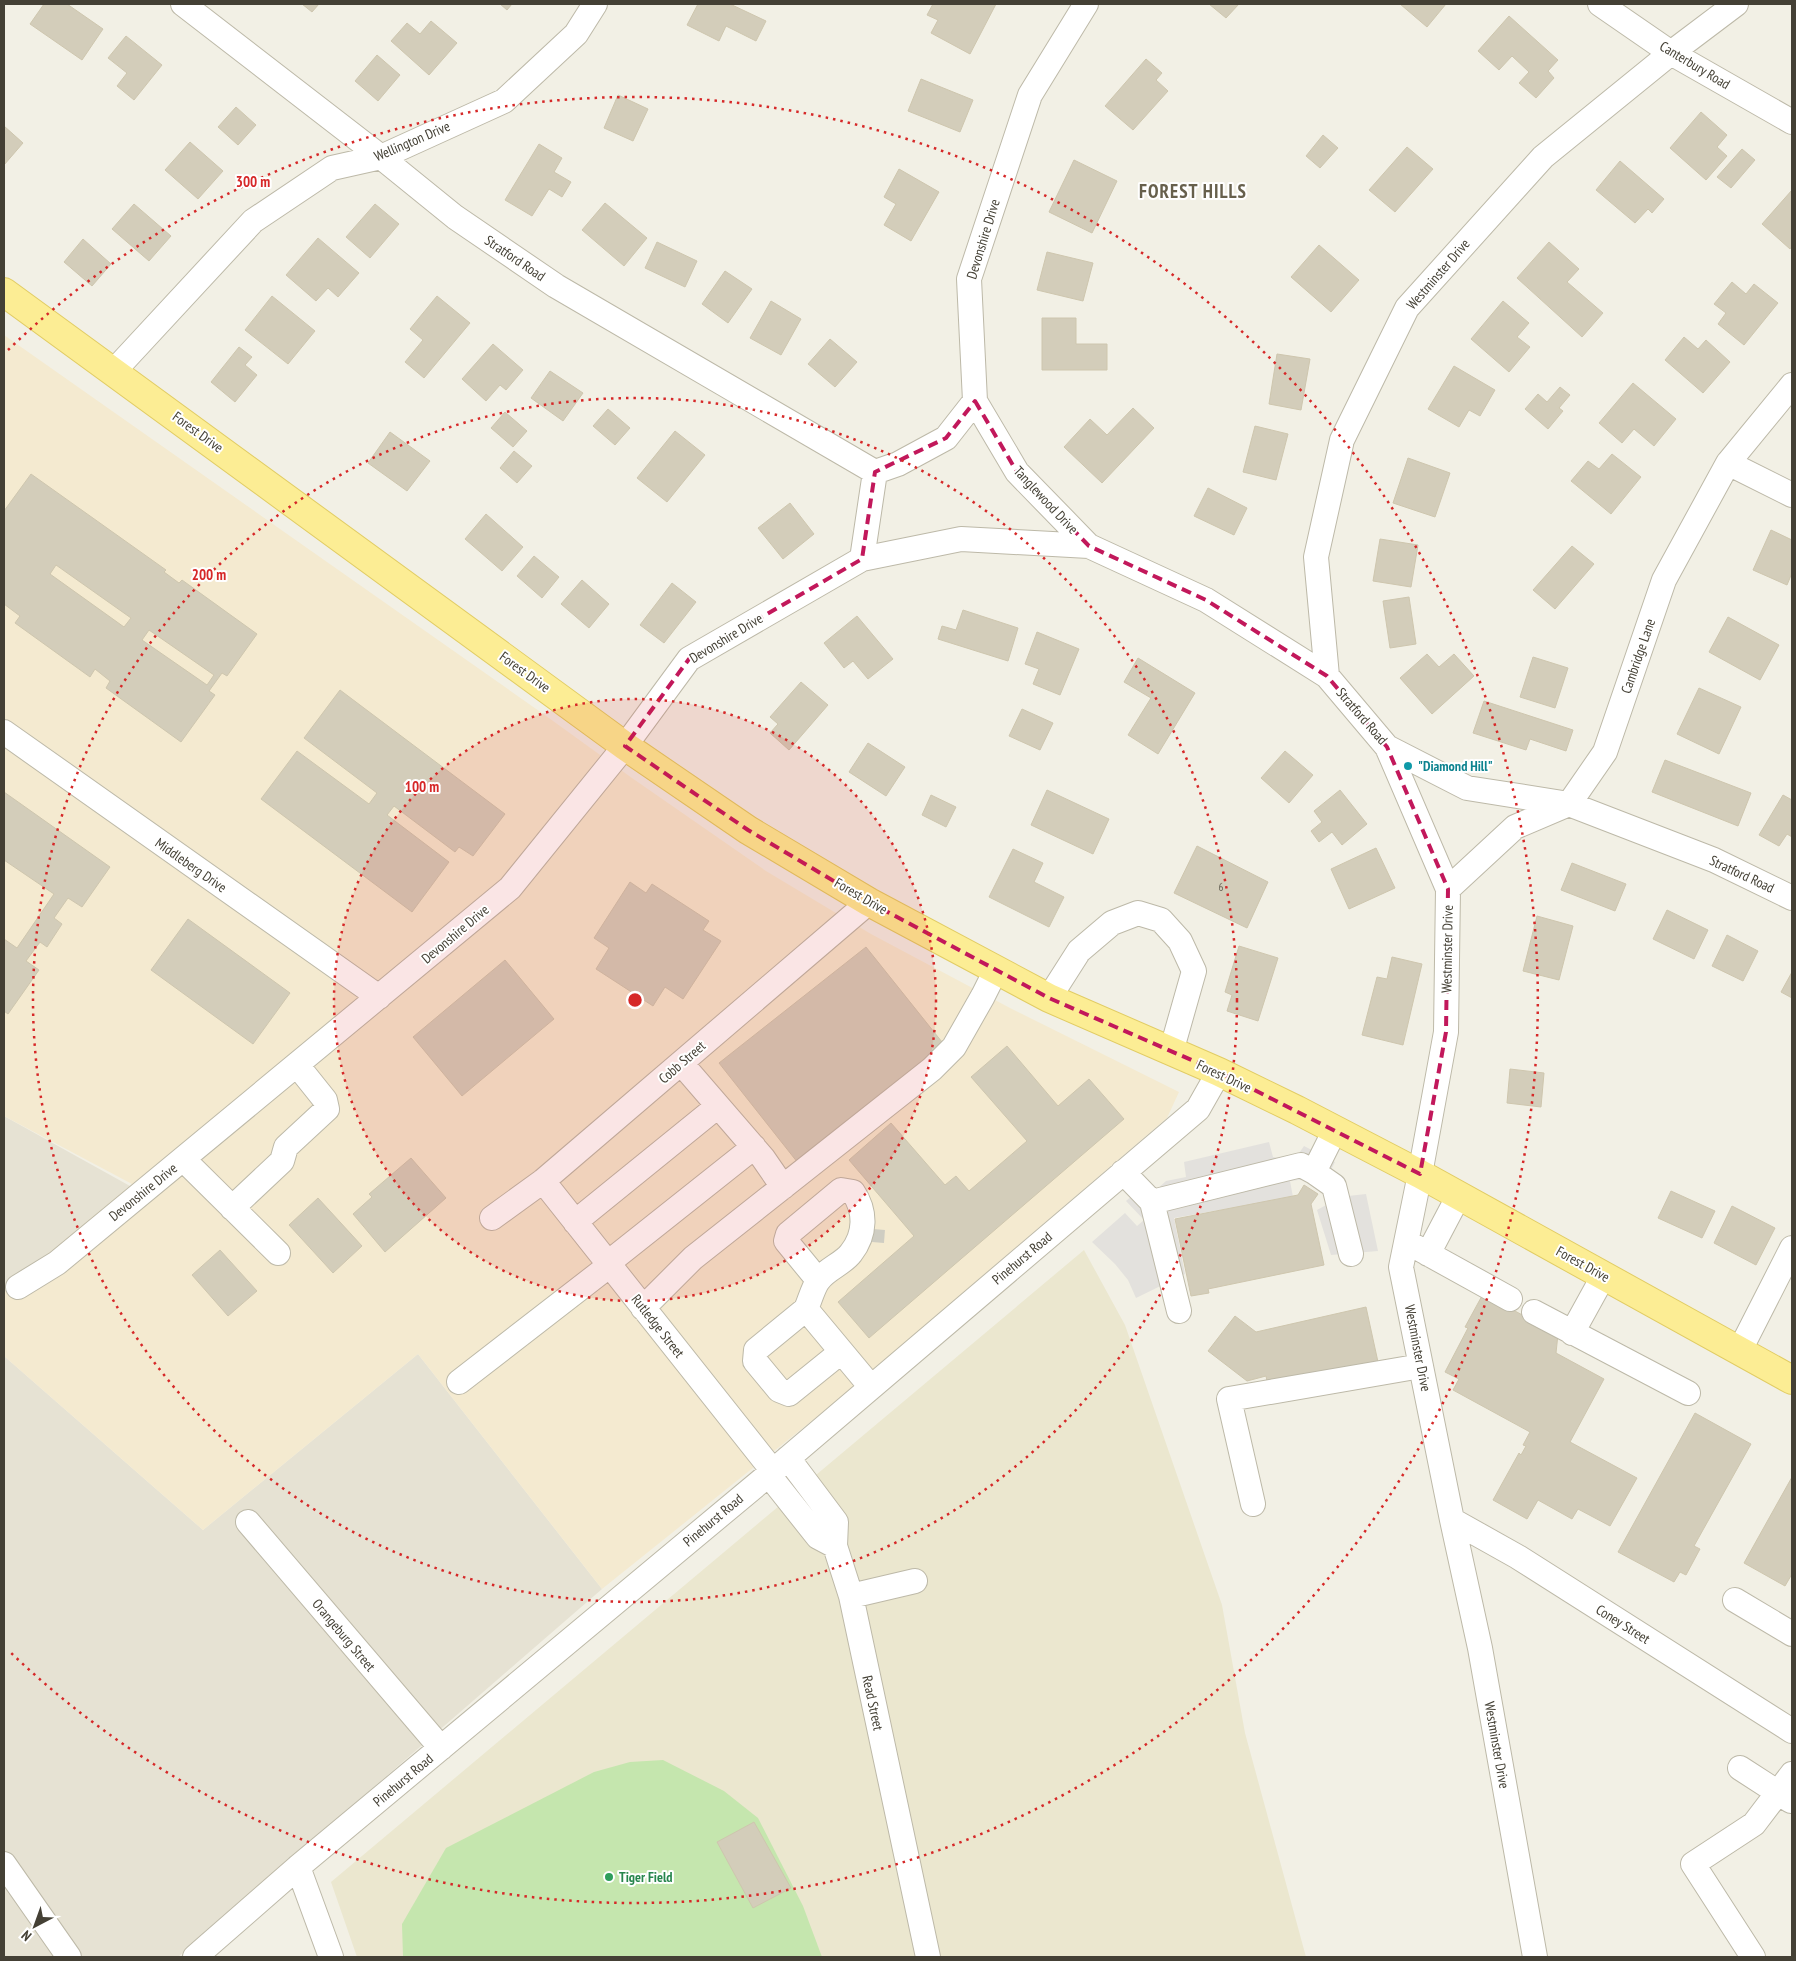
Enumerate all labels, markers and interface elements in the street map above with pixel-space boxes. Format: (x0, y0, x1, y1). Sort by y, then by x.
street label: Canterbury Road (1656, 37, 1734, 93)
street label: Wellington Drive (371, 117, 453, 165)
text: 300 m (236, 172, 270, 191)
district label: FOREST HILLS (1139, 179, 1247, 203)
street label: Devonshire Drive (962, 197, 1004, 281)
street label: Stratford Road (481, 231, 549, 285)
street label: Westminster Drive (1402, 235, 1474, 313)
street label: Forest Drive (169, 408, 227, 457)
street label: Tanglewood Drive (1010, 462, 1082, 538)
text: 200 m (192, 565, 226, 584)
street label: Devonshire Drive (686, 609, 766, 667)
street label: Cambridge Lane (1617, 616, 1659, 696)
street label: Forest Drive (496, 648, 554, 697)
street label: Stratford Road (1332, 684, 1392, 748)
place label: "Diamond Hill" (1418, 757, 1493, 775)
marker: "Diamond Hill" (1402, 760, 1414, 772)
text: 100 m (405, 777, 439, 796)
street label: Middleberg Drive (152, 834, 230, 896)
street label: Stratford Road (1707, 851, 1777, 897)
street label: Forest Drive (831, 874, 891, 919)
house number: 6 (1219, 880, 1224, 894)
street label: Devonshire Drive (418, 900, 493, 967)
street label: Westminster Drive (1437, 905, 1457, 993)
centre of rings (626, 991, 644, 1009)
street label: Cobb Street (655, 1037, 709, 1087)
street label: Forest Drive (1194, 1055, 1254, 1097)
street label: Devonshire Drive (105, 1159, 181, 1225)
street label: Pinehurst Road (988, 1228, 1056, 1288)
street label: Forest Drive (1553, 1242, 1613, 1286)
street label: Rutledge Street (628, 1291, 688, 1361)
street label: Westminster Drive (1401, 1303, 1435, 1393)
street label: Pinehurst Road (679, 1490, 747, 1550)
street label: Orangeburg Street (308, 1595, 380, 1675)
street label: Coney Street (1593, 1600, 1654, 1648)
street label: Read Street (858, 1674, 888, 1732)
street label: Westminster Drive (1480, 1700, 1514, 1790)
street label: Pinehurst Road (369, 1750, 437, 1810)
place label: Tiger Field (619, 1868, 673, 1886)
marker: Tiger Field (603, 1871, 615, 1883)
north arrow (10, 1901, 60, 1951)
text: N (18, 1927, 35, 1945)

